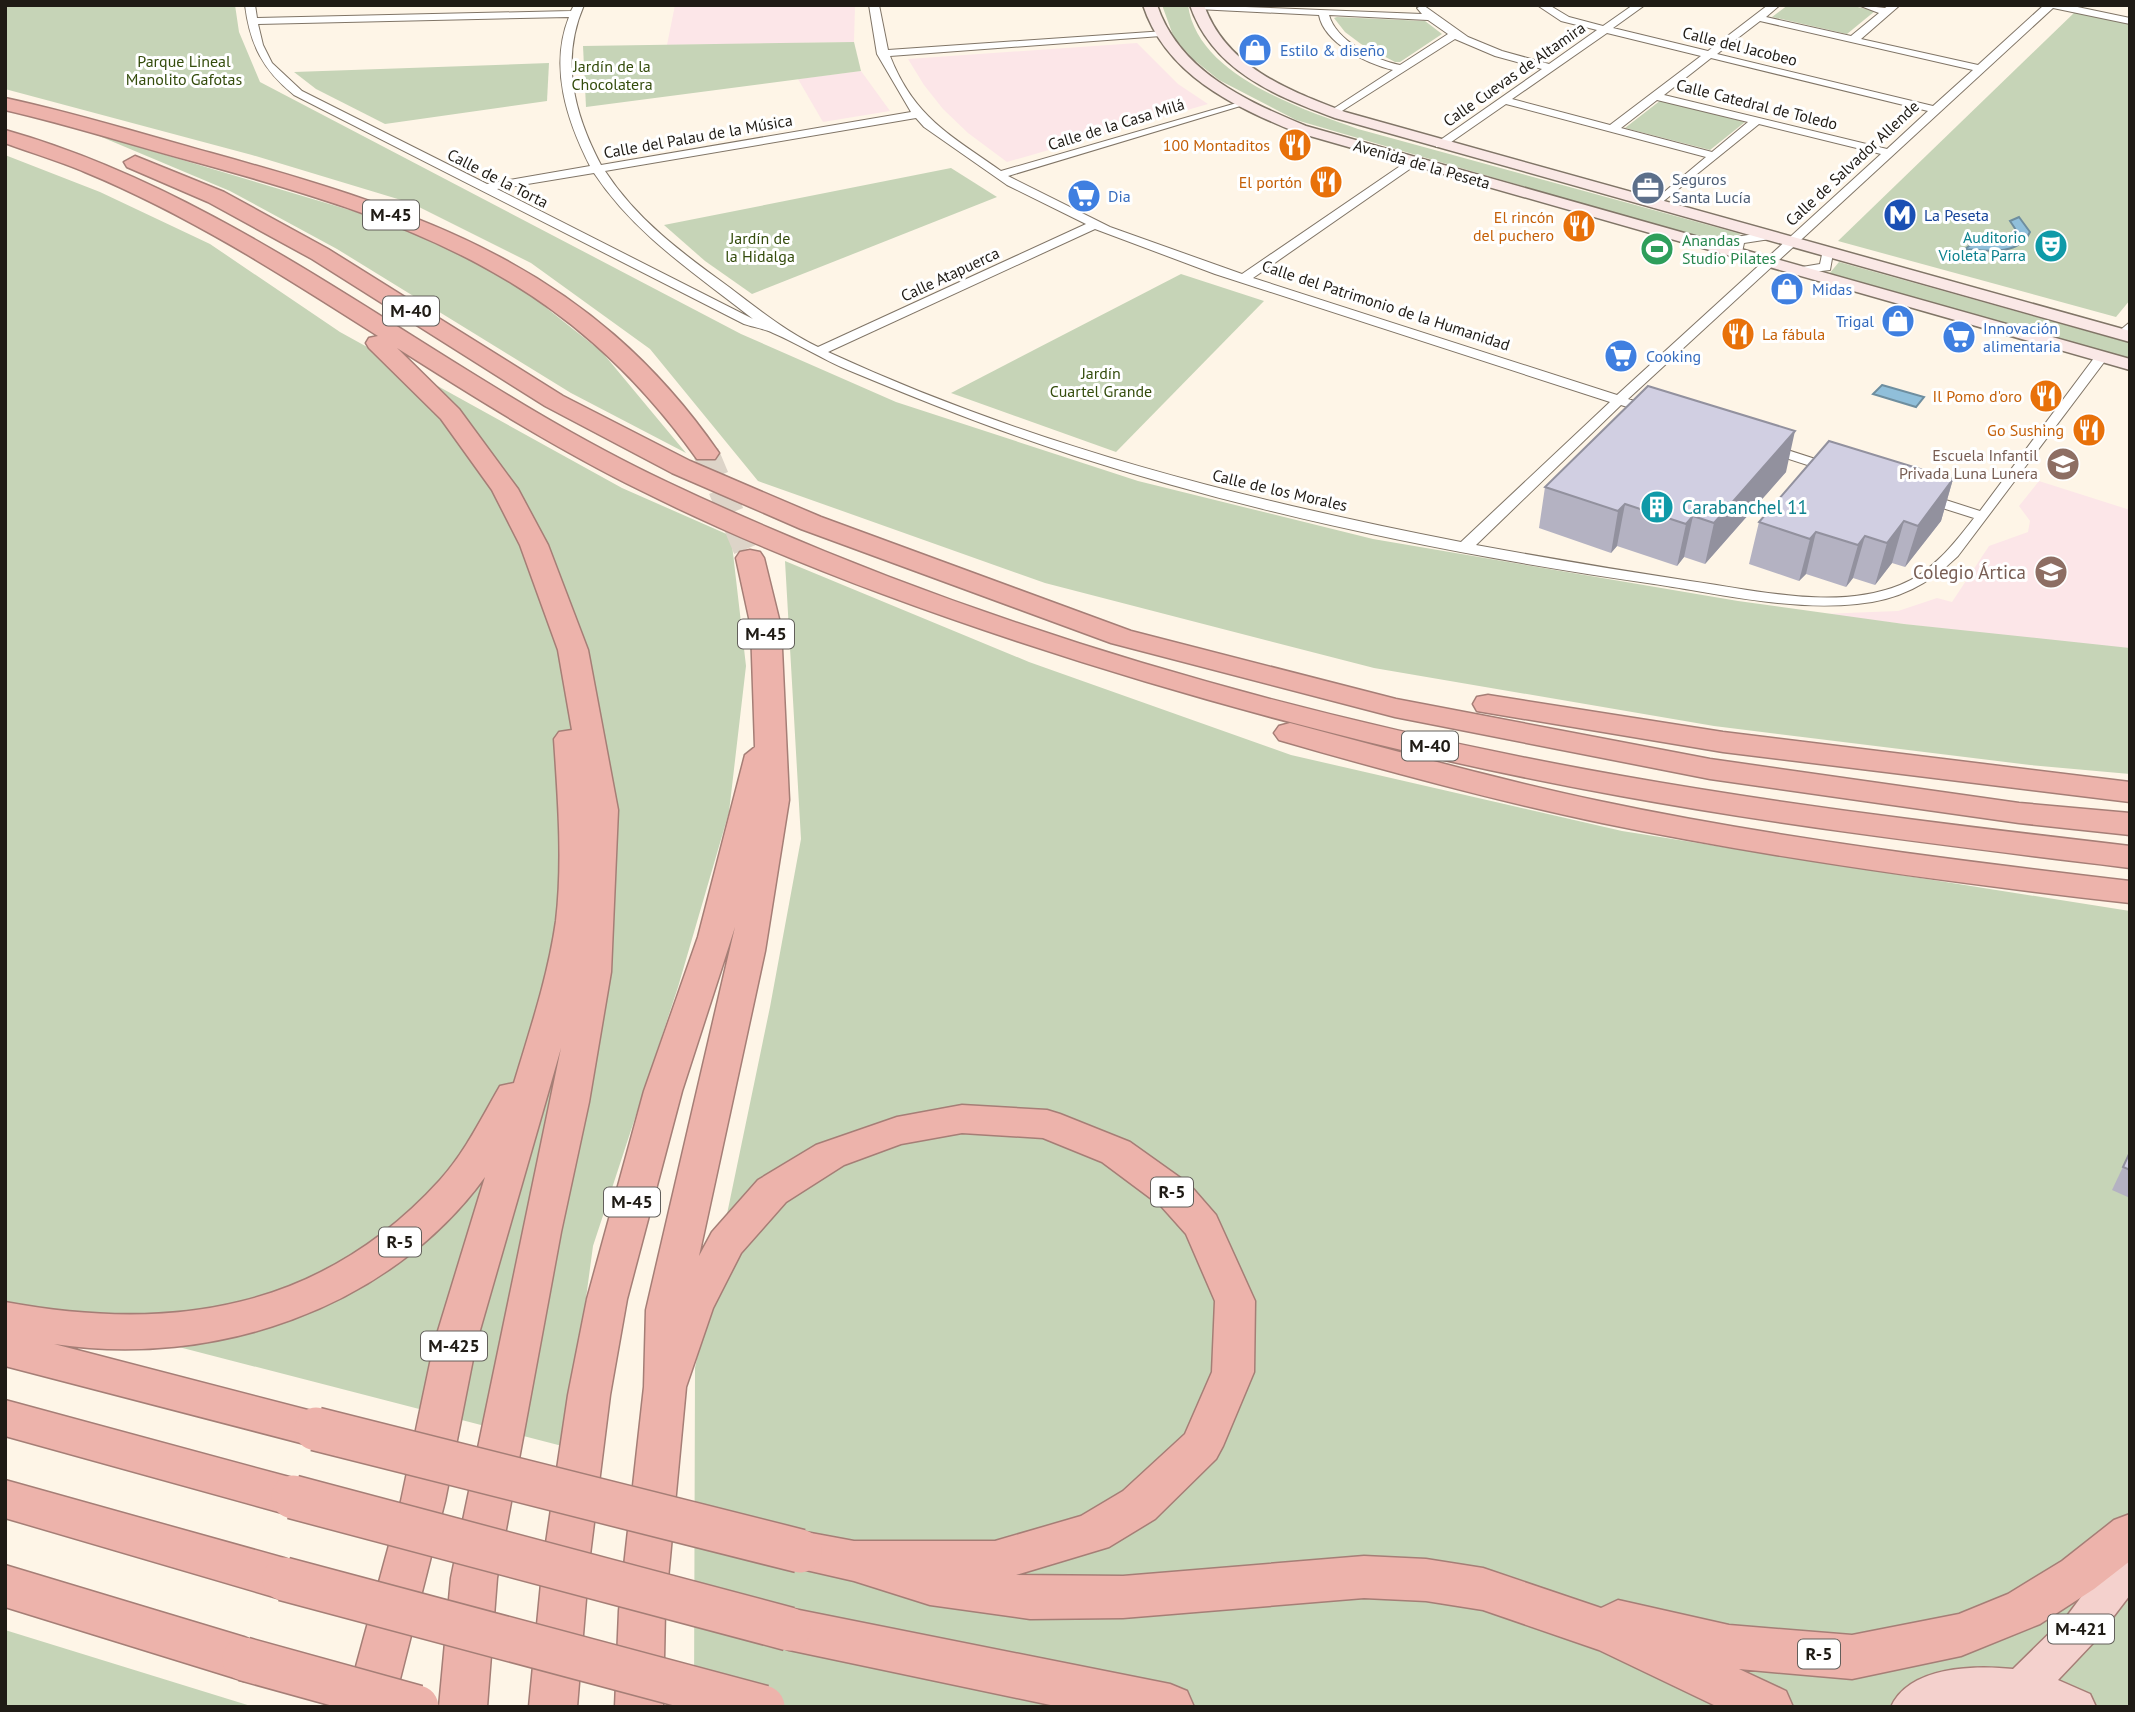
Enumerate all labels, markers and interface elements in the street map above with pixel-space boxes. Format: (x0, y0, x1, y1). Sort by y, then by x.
street label: Calle Cuevas de Altamira (1439, 17, 1589, 131)
street label: Calle del Jacobeo (1681, 22, 1799, 70)
shop icon: Estilo & diseño (1236, 31, 1274, 69)
place label: Estilo & diseño (1280, 40, 1385, 60)
park label: Parque Lineal Manolito Gafotas (126, 51, 242, 89)
park label: Jardín de la Chocolatera (571, 56, 653, 94)
street label: Calle Catedral de Toledo (1674, 74, 1840, 134)
street label: Calle de la Casa Milá (1045, 94, 1187, 154)
street label: Calle de Salvador Allende (1781, 96, 1923, 230)
street label: Calle del Palau de la Música (602, 110, 794, 162)
restaurant icon: 100 Montaditos (1276, 126, 1314, 164)
place label: 100 Montaditos (1163, 135, 1270, 155)
street label: Avenida de la Peseta (1352, 135, 1492, 193)
street label: Calle de la Torta (444, 144, 552, 212)
restaurant icon: El portón (1307, 163, 1345, 201)
office icon: Seguros Santa Lucía (1629, 169, 1667, 207)
place label: Seguros Santa Lucía (1672, 169, 1751, 207)
place label: El portón (1239, 172, 1302, 192)
supermarket icon: Dia (1065, 177, 1103, 215)
place label: Dia (1108, 186, 1131, 206)
metro station icon: La Peseta (1881, 196, 1919, 234)
road number: M-45 (363, 200, 419, 230)
place label: La Peseta (1924, 205, 1989, 225)
place label: El rincón del puchero (1473, 207, 1554, 245)
restaurant icon: El rincón del puchero (1560, 207, 1598, 245)
place label: Auditorio Violeta Parra (1937, 227, 2026, 265)
theatre icon: Auditorio Violeta Parra (2032, 227, 2070, 265)
park label: Jardín de la Hidalga (725, 228, 795, 266)
sports icon: Anandas Studio Pilates (1638, 230, 1676, 268)
place label: Anandas Studio Pilates (1682, 230, 1777, 268)
street label: Calle Atapuerca (898, 242, 1002, 306)
street label: Calle del Patrimonio de la Humanidad (1259, 255, 1513, 355)
shop icon: Midas (1768, 270, 1806, 308)
place label: Midas (1812, 279, 1852, 299)
road number: M-40 (383, 296, 439, 326)
shop icon: Trigal (1879, 302, 1917, 340)
place label: Trigal (1836, 311, 1874, 331)
restaurant icon: La fábula (1719, 315, 1757, 353)
supermarket icon: Innovación alimentaria (1940, 318, 1978, 356)
place label: Innovación alimentaria (1983, 318, 2061, 356)
place label: La fábula (1762, 324, 1825, 344)
supermarket icon: Cooking (1602, 337, 1640, 375)
place label: Cooking (1646, 346, 1701, 366)
park label: Jardín Cuartel Grande (1050, 363, 1152, 401)
restaurant icon: Il Pomo d'oro (2027, 377, 2065, 415)
place label: Il Pomo d'oro (1933, 386, 2022, 406)
restaurant icon: Go Sushing (2070, 411, 2108, 449)
place label: Go Sushing (1987, 420, 2064, 440)
place label: Escuela Infantil Privada Luna Lunera (1899, 445, 2038, 483)
school or university icon: Escuela Infantil Privada Luna Lunera (2044, 445, 2082, 483)
street label: Calle de los Morales (1211, 465, 1350, 515)
building icon: Carabanchel 11 (1638, 488, 1676, 526)
place label: Carabanchel 11 (1682, 495, 1808, 519)
school or university icon: Colegio Ártica (2032, 553, 2070, 591)
place label: Colegio Ártica (1913, 560, 2026, 584)
road number: M-45 (738, 620, 794, 648)
road number: M-40 (1402, 732, 1458, 760)
road number: R-5 (1151, 1177, 1193, 1206)
road number: M-45 (604, 1188, 660, 1217)
road number: R-5 (379, 1227, 421, 1256)
road number: M-425 (421, 1331, 487, 1360)
road number: M-421 (2048, 1614, 2114, 1644)
road number: R-5 (1798, 1639, 1840, 1668)

